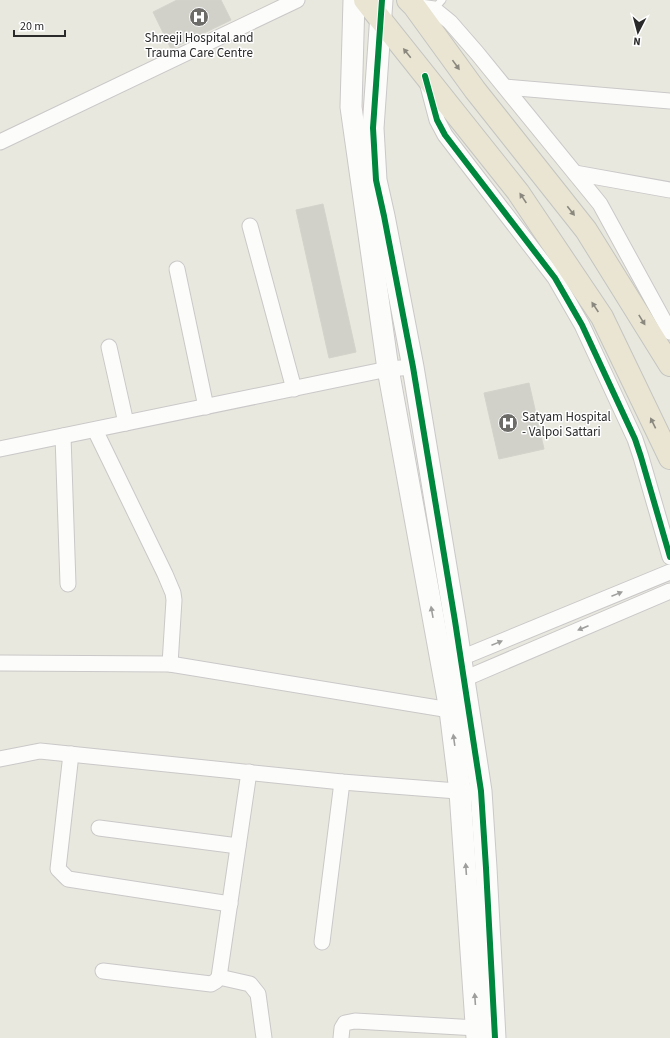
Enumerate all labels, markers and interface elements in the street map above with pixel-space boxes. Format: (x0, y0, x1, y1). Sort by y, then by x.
hospital icon: Shreeji Hospital and Trauma Care Centre (188, 6, 210, 28)
scale bar (14, 12, 65, 38)
north arrow (618, 12, 658, 52)
text: 20 m (20, 18, 44, 35)
place label: Shreeji Hospital and Trauma Care Centre (144, 29, 254, 62)
text: N (633, 34, 641, 49)
one-way arrow (403, 48, 412, 58)
one-way arrow (452, 59, 461, 70)
one-way arrow (519, 193, 527, 204)
one-way arrow (567, 206, 575, 217)
one-way arrow (591, 301, 599, 312)
one-way arrow (638, 315, 646, 325)
place label: Satyam Hospital - Valpoi Sattari (522, 408, 611, 441)
hospital icon: Satyam Hospital - Valpoi Sattari (497, 412, 519, 434)
one-way arrow (650, 417, 656, 429)
one-way arrow (612, 591, 623, 597)
one-way arrow (429, 606, 435, 618)
one-way arrow (576, 626, 588, 632)
one-way arrow (491, 640, 502, 646)
one-way arrow (450, 734, 457, 746)
one-way arrow (462, 863, 469, 875)
one-way arrow (471, 993, 478, 1005)

